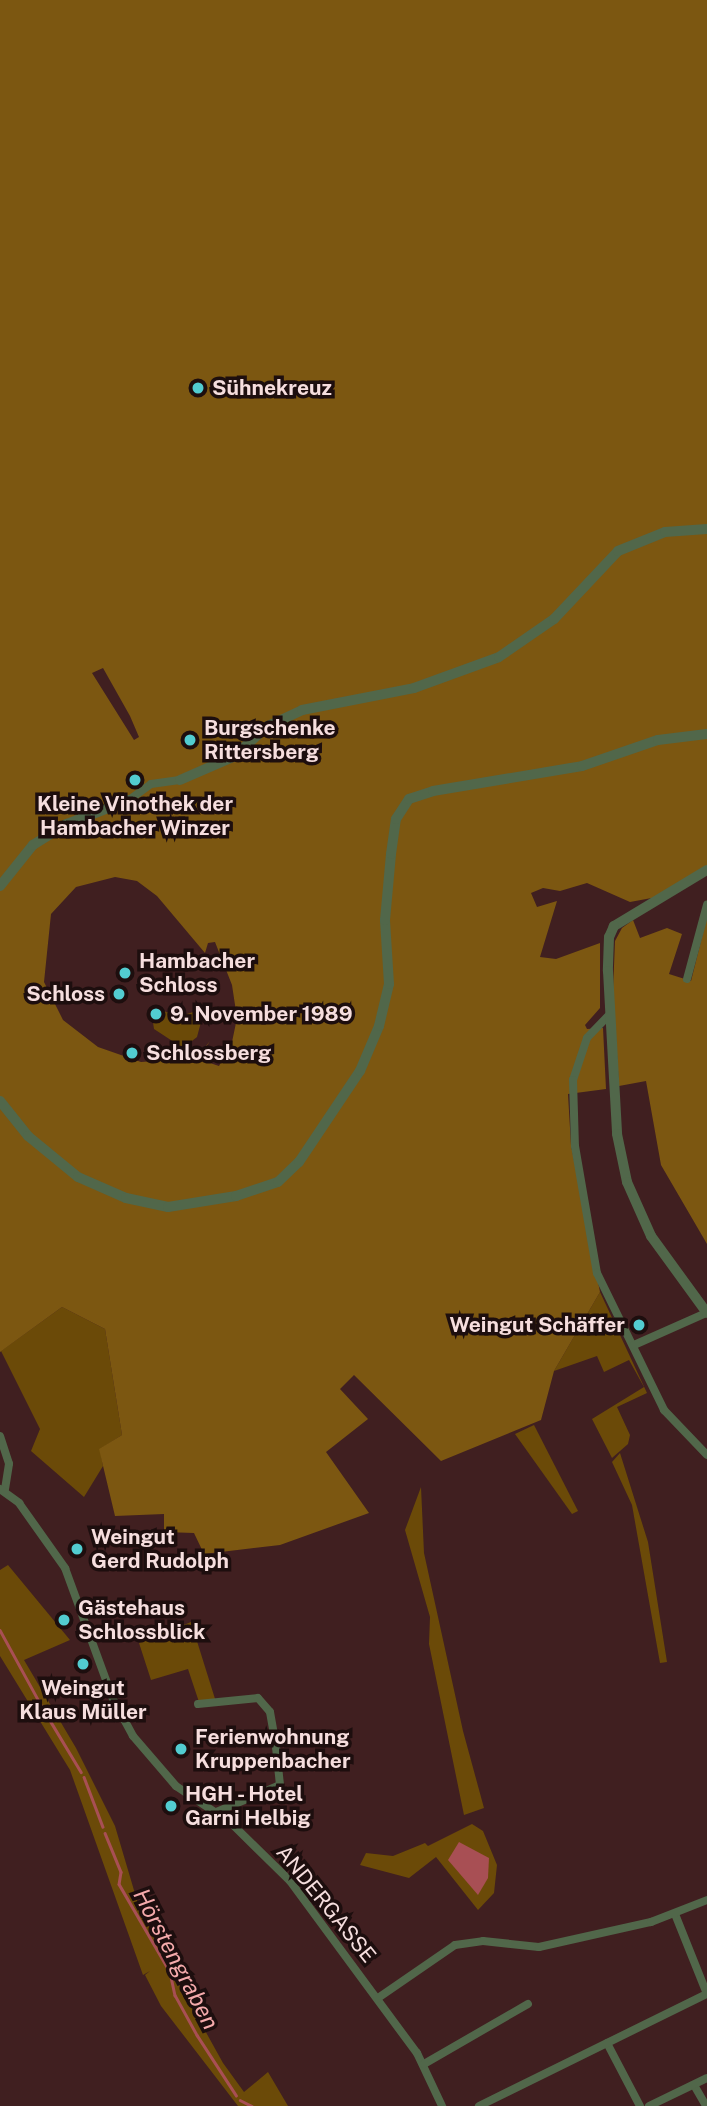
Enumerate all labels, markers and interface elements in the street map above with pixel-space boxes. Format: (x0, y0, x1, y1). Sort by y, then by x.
place label: Sühnekreuz (212, 375, 332, 401)
marker: Sühnekreuz (190, 380, 206, 396)
place label: Burgschenke Rittersberg (204, 715, 336, 765)
marker: Burgschenke Rittersberg (182, 732, 198, 748)
marker: Kleine Vinothek der Hambacher Winzer (127, 772, 143, 788)
place label: Kleine Vinothek der Hambacher Winzer (37, 791, 233, 841)
place label: Hambacher Schloss (139, 948, 255, 998)
marker: Hambacher Schloss (117, 965, 133, 981)
place label: Schloss (26, 981, 105, 1007)
marker: Schloss (111, 986, 127, 1002)
place label: 9. November 1989 (170, 1001, 353, 1027)
marker: 9. November 1989 (148, 1006, 164, 1022)
place label: Schlossberg (146, 1040, 271, 1066)
marker: Schlossberg (124, 1045, 140, 1061)
place label: Weingut Schäffer (450, 1312, 625, 1338)
marker: Weingut Schäffer (631, 1317, 647, 1333)
place label: Weingut Gerd Rudolph (91, 1524, 229, 1574)
marker: Weingut Gerd Rudolph (69, 1541, 85, 1557)
place label: Gästehaus Schlossblick (78, 1595, 205, 1645)
marker: Gästehaus Schlossblick (56, 1612, 72, 1628)
marker: Weingut Klaus Müller (75, 1656, 91, 1672)
place label: Weingut Klaus Müller (19, 1675, 147, 1725)
place label: Ferienwohnung Kruppenbacher (195, 1724, 351, 1774)
marker: Ferienwohnung Kruppenbacher (173, 1741, 189, 1757)
place label: HGH - Hotel Garni Helbig (185, 1781, 311, 1831)
marker: HGH - Hotel Garni Helbig (163, 1798, 179, 1814)
street label: ANDERGASSE (271, 1840, 381, 1968)
water label: Hörstengraben (127, 1884, 225, 2034)

